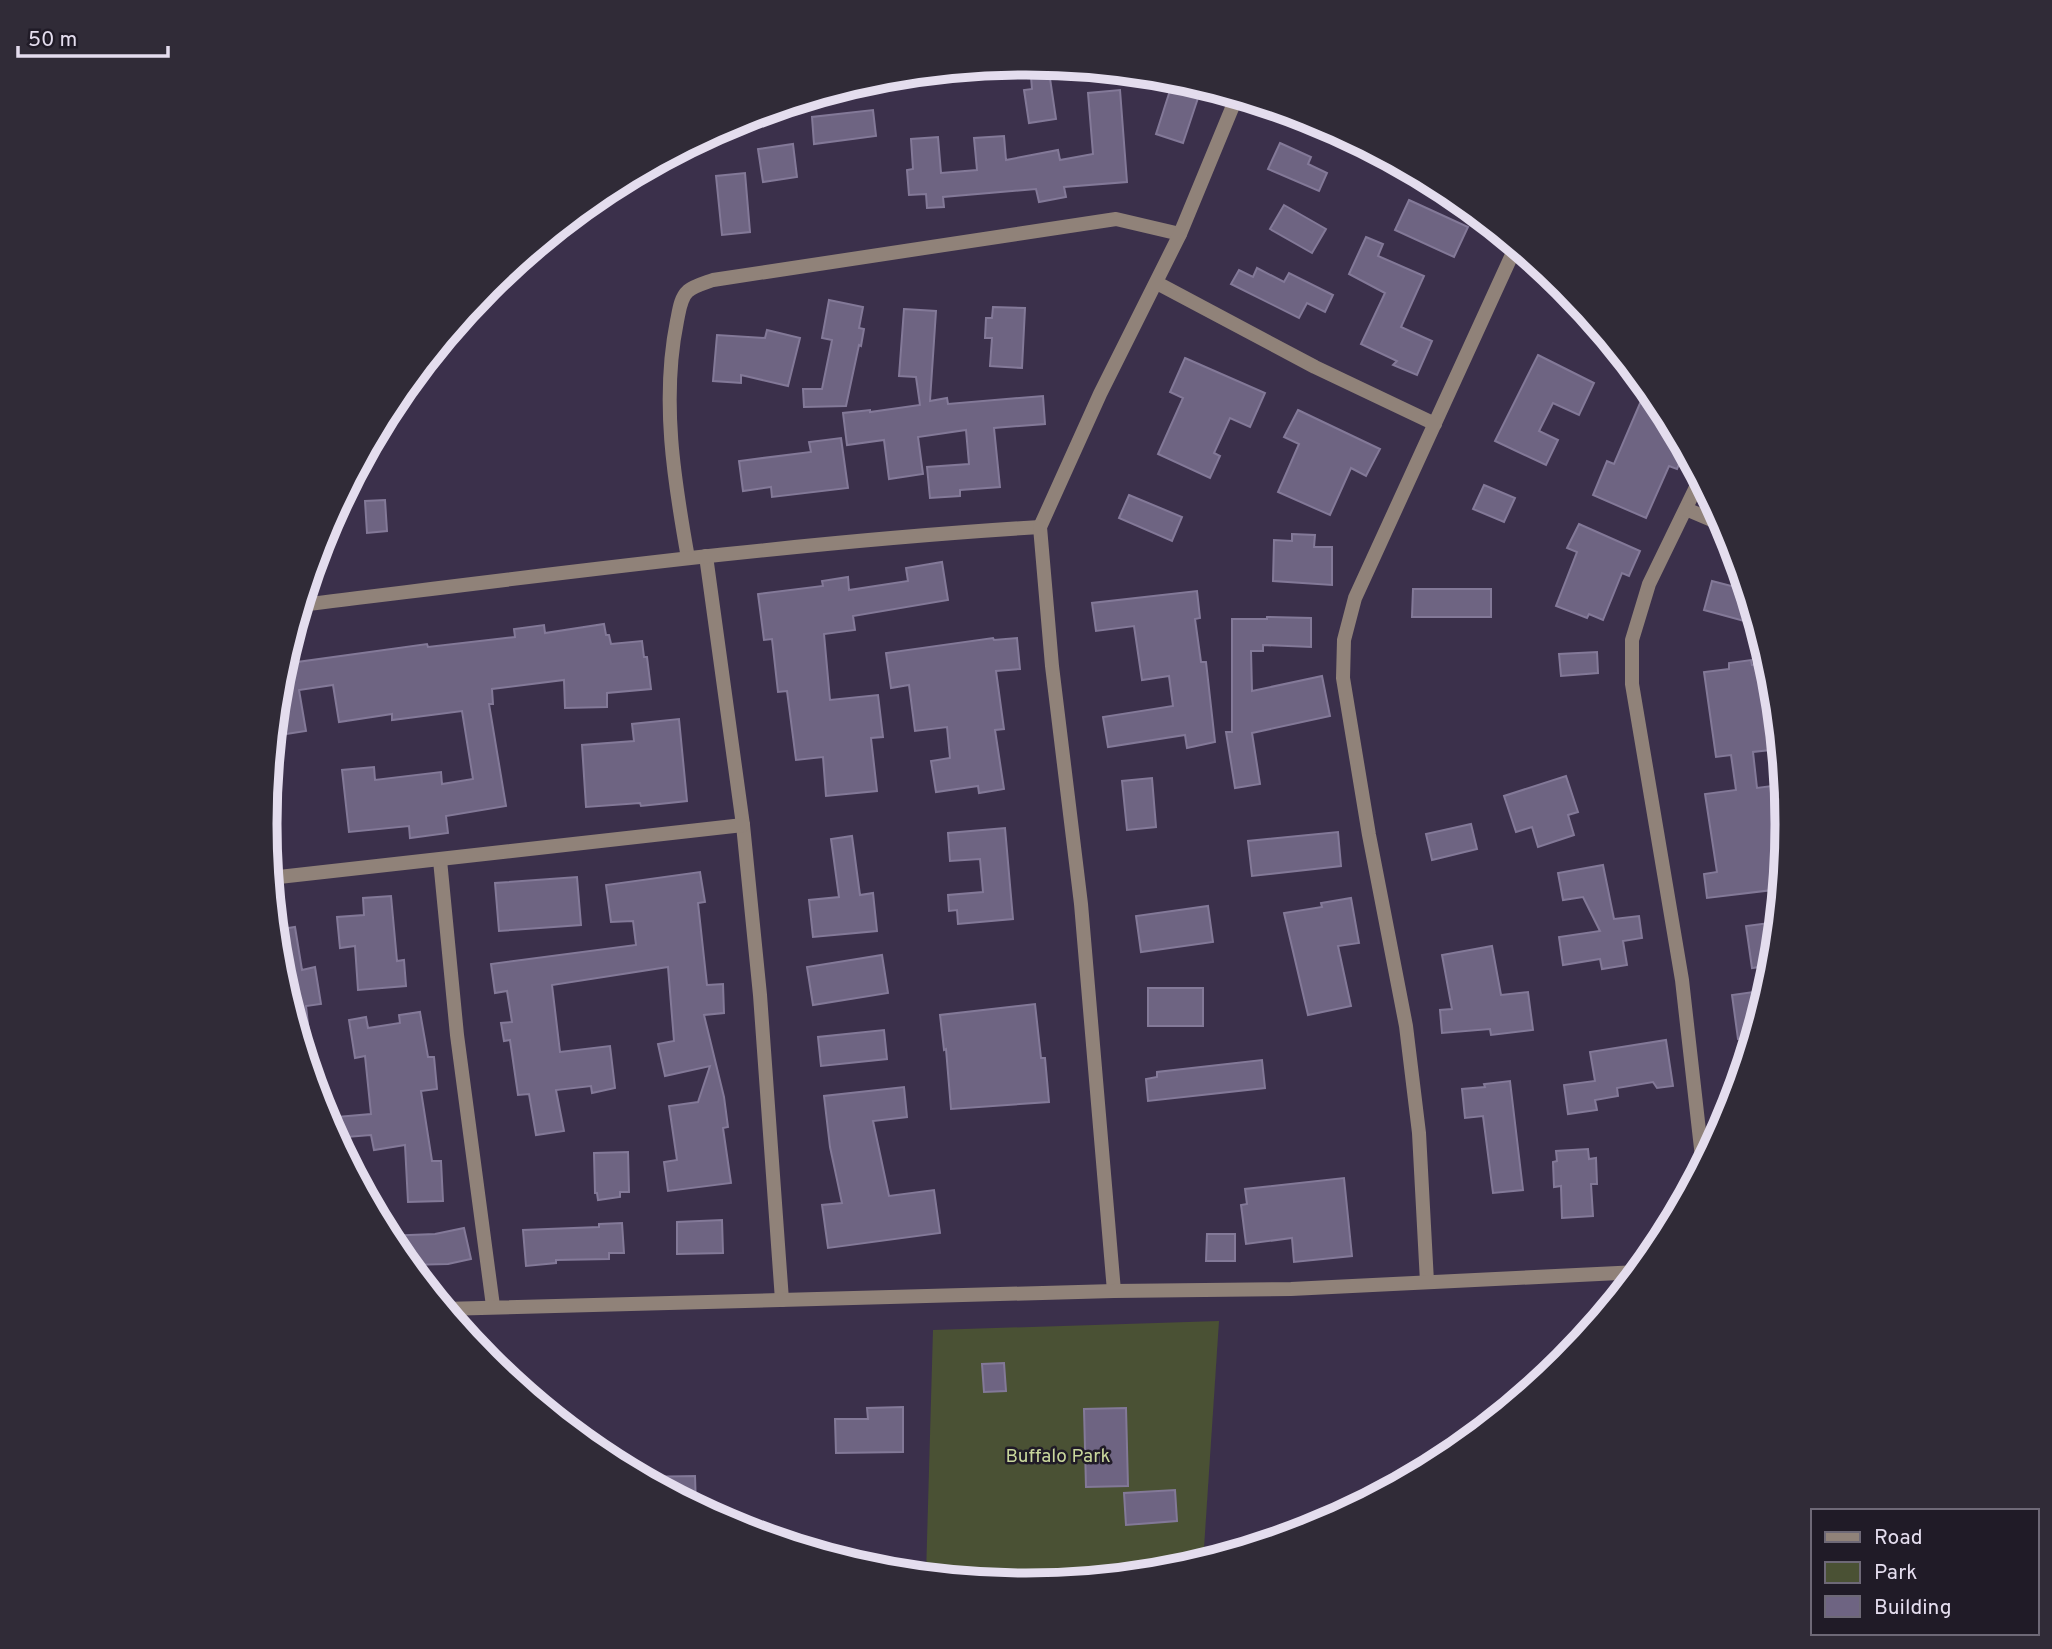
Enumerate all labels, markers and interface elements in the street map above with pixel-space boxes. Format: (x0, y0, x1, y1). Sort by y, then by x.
scale bar (18, 14, 168, 58)
text: 50 m (28, 27, 77, 54)
park label: Buffalo Park (1005, 1445, 1111, 1469)
legend (1811, 1509, 2038, 1635)
text: Road (1874, 1525, 1923, 1552)
text: Park (1874, 1560, 1917, 1587)
text: Building (1874, 1595, 1952, 1622)

